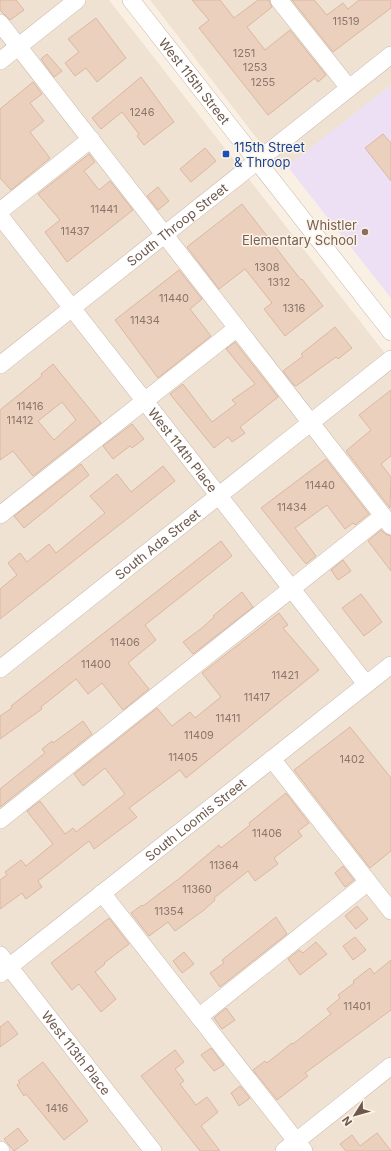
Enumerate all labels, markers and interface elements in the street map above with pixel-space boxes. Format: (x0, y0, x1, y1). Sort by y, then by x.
house number: 11519 (333, 14, 360, 28)
street label: West 115th Street (156, 35, 233, 128)
house number: 1251 (233, 46, 255, 60)
house number: 1253 (243, 60, 268, 74)
house number: 1255 (251, 75, 276, 89)
house number: 1246 (130, 105, 155, 119)
place label: 115th Street & Throop (234, 139, 305, 170)
marker: 115th Street & Throop (221, 149, 231, 159)
street label: South Throop Street (123, 180, 231, 269)
house number: 11441 (90, 202, 118, 216)
place label: Whistler Elementary School (242, 217, 357, 248)
house number: 11437 (60, 224, 90, 238)
marker: Whistler Elementary School (360, 227, 370, 237)
house number: 1308 (254, 260, 280, 274)
house number: 1312 (268, 275, 290, 289)
house number: 11440 (159, 291, 189, 305)
house number: 1316 (283, 301, 305, 315)
house number: 11434 (130, 313, 160, 327)
house number: 11416 (16, 399, 44, 413)
street label: West 114th Place (145, 404, 221, 495)
house number: 11412 (6, 413, 34, 427)
house number: 11440 (305, 478, 335, 492)
house number: 11434 (277, 500, 307, 514)
street label: South Ada Street (112, 506, 203, 583)
house number: 11406 (110, 635, 140, 649)
house number: 11400 (81, 657, 111, 671)
house number: 11421 (271, 668, 299, 682)
house number: 11417 (244, 690, 270, 704)
house number: 11411 (216, 711, 240, 725)
house number: 11409 (184, 728, 214, 742)
house number: 11405 (168, 750, 198, 764)
house number: 1402 (339, 752, 365, 766)
street label: South Loomis Street (142, 775, 249, 864)
house number: 11406 (252, 826, 282, 840)
house number: 11364 (209, 858, 239, 872)
house number: 11360 (182, 882, 212, 896)
house number: 11354 (154, 904, 184, 918)
house number: 11401 (343, 999, 371, 1013)
street label: West 113th Place (38, 1007, 114, 1098)
north arrow (335, 1095, 375, 1135)
house number: 1416 (46, 1101, 69, 1115)
text: N (339, 1113, 355, 1129)

